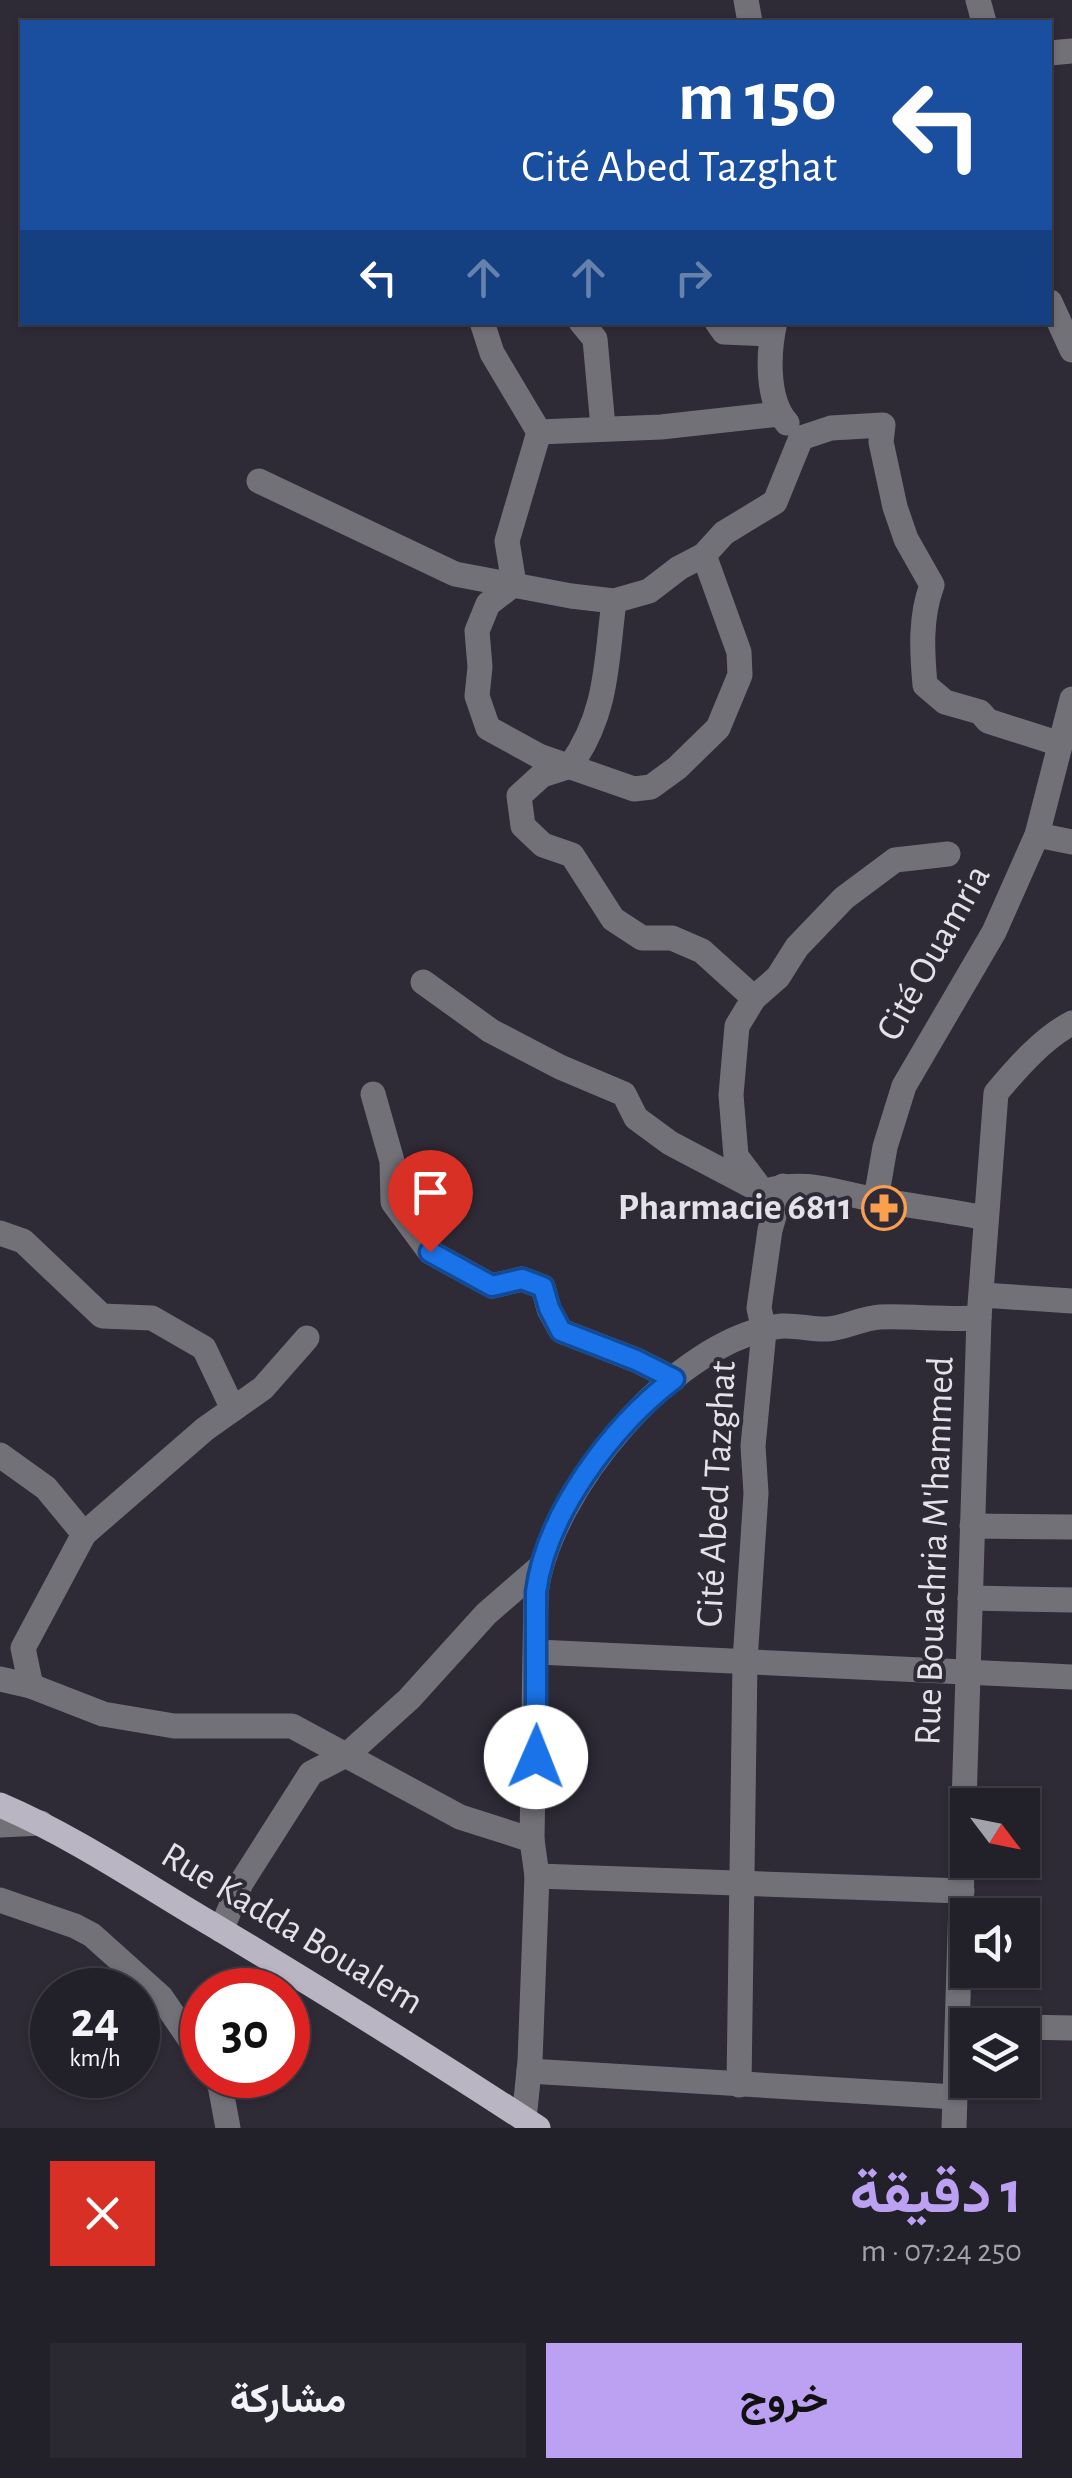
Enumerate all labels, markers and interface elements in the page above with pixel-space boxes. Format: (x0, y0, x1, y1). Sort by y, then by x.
icon: left (872, 60, 1002, 190)
text: 150 m (678, 63, 837, 133)
text: Cité Abed Tazghat (521, 145, 837, 190)
icon: left (351, 250, 406, 305)
icon: ahead (456, 250, 511, 305)
icon: ahead (561, 250, 616, 305)
icon: right (666, 250, 721, 305)
street label: Cité Ouamria (870, 859, 998, 1047)
pin (388, 1150, 473, 1253)
icon: arrive (403, 1165, 458, 1220)
pharmacy icon: Pharmacie 6811 (861, 1185, 907, 1231)
place label: Pharmacie 6811 (618, 1189, 852, 1227)
street label: Rue Bouachria M'hammed (909, 1356, 961, 1746)
street label: Cité Abed Tazghat (691, 1360, 743, 1628)
position arrow (484, 1705, 588, 1809)
north arrow (950, 1788, 1040, 1878)
map controls (950, 1788, 1040, 2098)
street label: Rue Kadda Boualem (155, 1836, 429, 2022)
button: sound (950, 1898, 1040, 1988)
speed limit sign: 30 (180, 1968, 310, 2098)
text: 24 (71, 1996, 119, 2046)
button: layers (950, 2008, 1040, 2098)
text: km/h (69, 2046, 121, 2071)
button: close (50, 2161, 155, 2266)
text: 1 دقيقة (850, 2164, 1022, 2224)
text: 250 m · 07:24 (861, 2235, 1022, 2267)
button: مشاركة (50, 2343, 526, 2458)
button: خروج (546, 2343, 1022, 2458)

